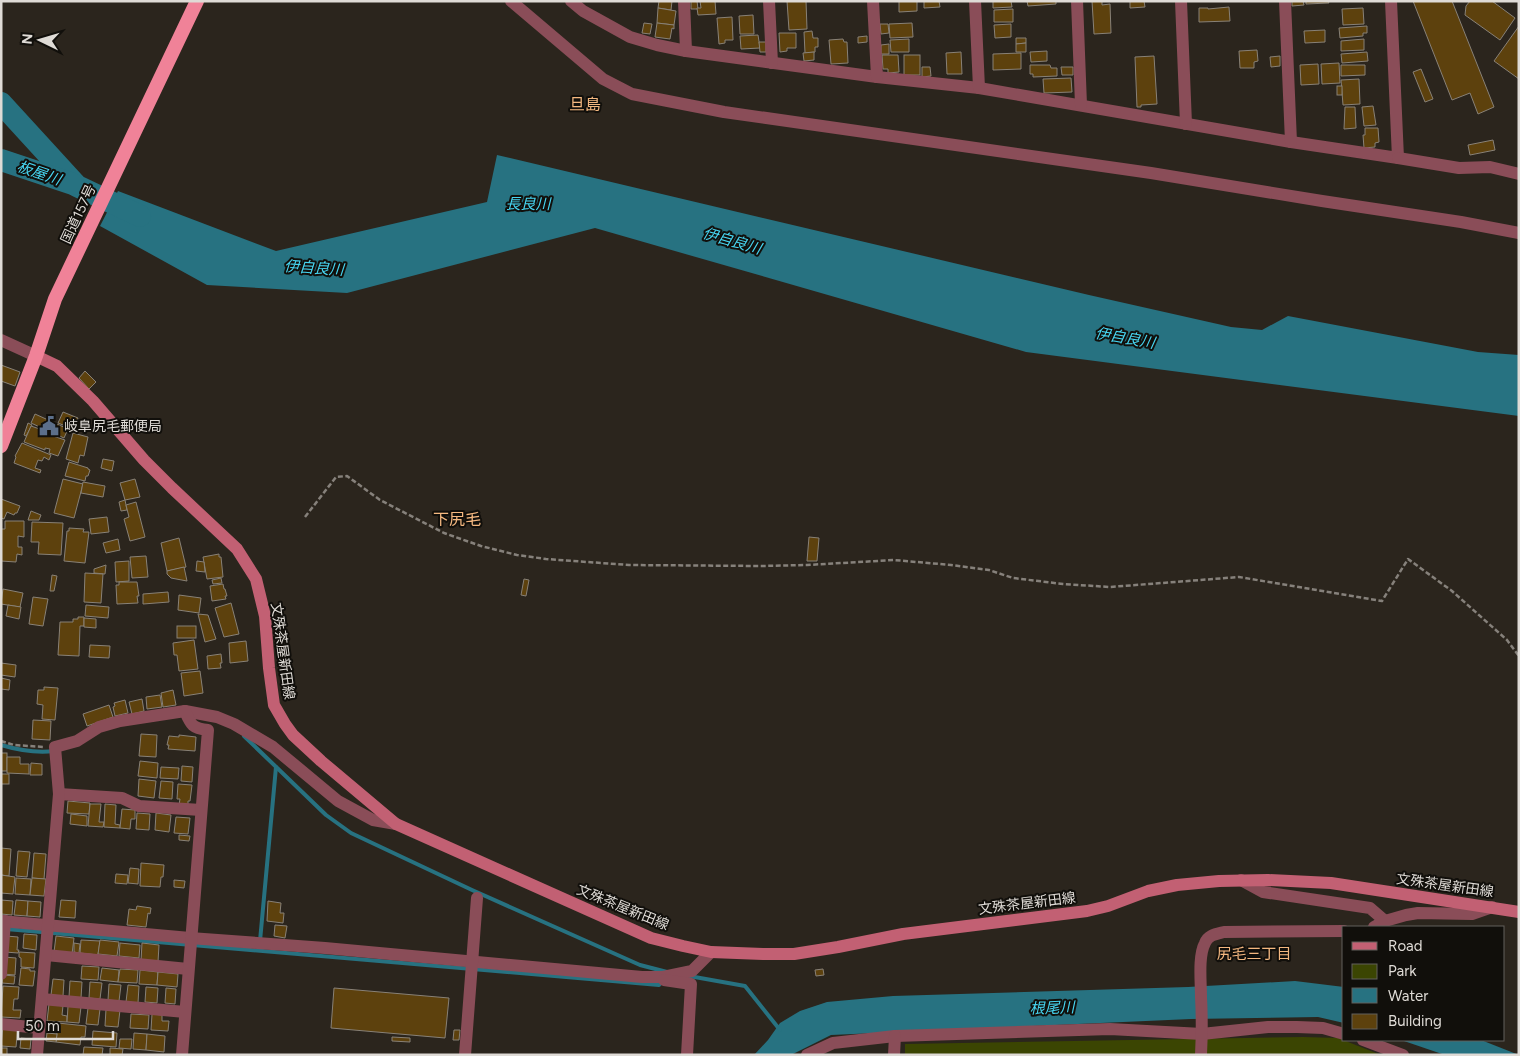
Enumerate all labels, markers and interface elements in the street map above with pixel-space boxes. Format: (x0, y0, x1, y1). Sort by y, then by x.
north arrow (15, 15, 65, 65)
text: N (19, 33, 36, 45)
district label: 旦島 (569, 95, 601, 114)
water label: 板屋川 (15, 157, 65, 189)
street label: 国道157号 (57, 182, 100, 247)
water label: 長良川 (505, 195, 552, 213)
water label: 伊自良川 (701, 224, 765, 258)
water label: 伊自良川 (283, 257, 347, 279)
water label: 伊自良川 (1094, 324, 1158, 352)
public building icon: 岐阜尻毛郵便局 (38, 415, 60, 437)
place label: 岐阜尻毛郵便局 (64, 418, 162, 435)
district label: 下尻毛 (433, 510, 481, 529)
street label: 文殊茶屋新田線 (267, 601, 298, 701)
street label: 文殊茶屋新田線 (1395, 870, 1495, 901)
street label: 文殊茶屋新田線 (574, 881, 671, 934)
street label: 文殊茶屋新田線 (977, 889, 1077, 918)
legend (1342, 926, 1505, 1041)
text: Road (1388, 937, 1423, 955)
district label: 尻毛三丁目 (1216, 945, 1292, 963)
text: Park (1388, 962, 1417, 980)
text: Water (1388, 987, 1428, 1005)
water label: 根尾川 (1029, 998, 1077, 1018)
scale bar (18, 1008, 112, 1040)
text: Building (1388, 1012, 1442, 1030)
text: 50 m (25, 1017, 60, 1035)

